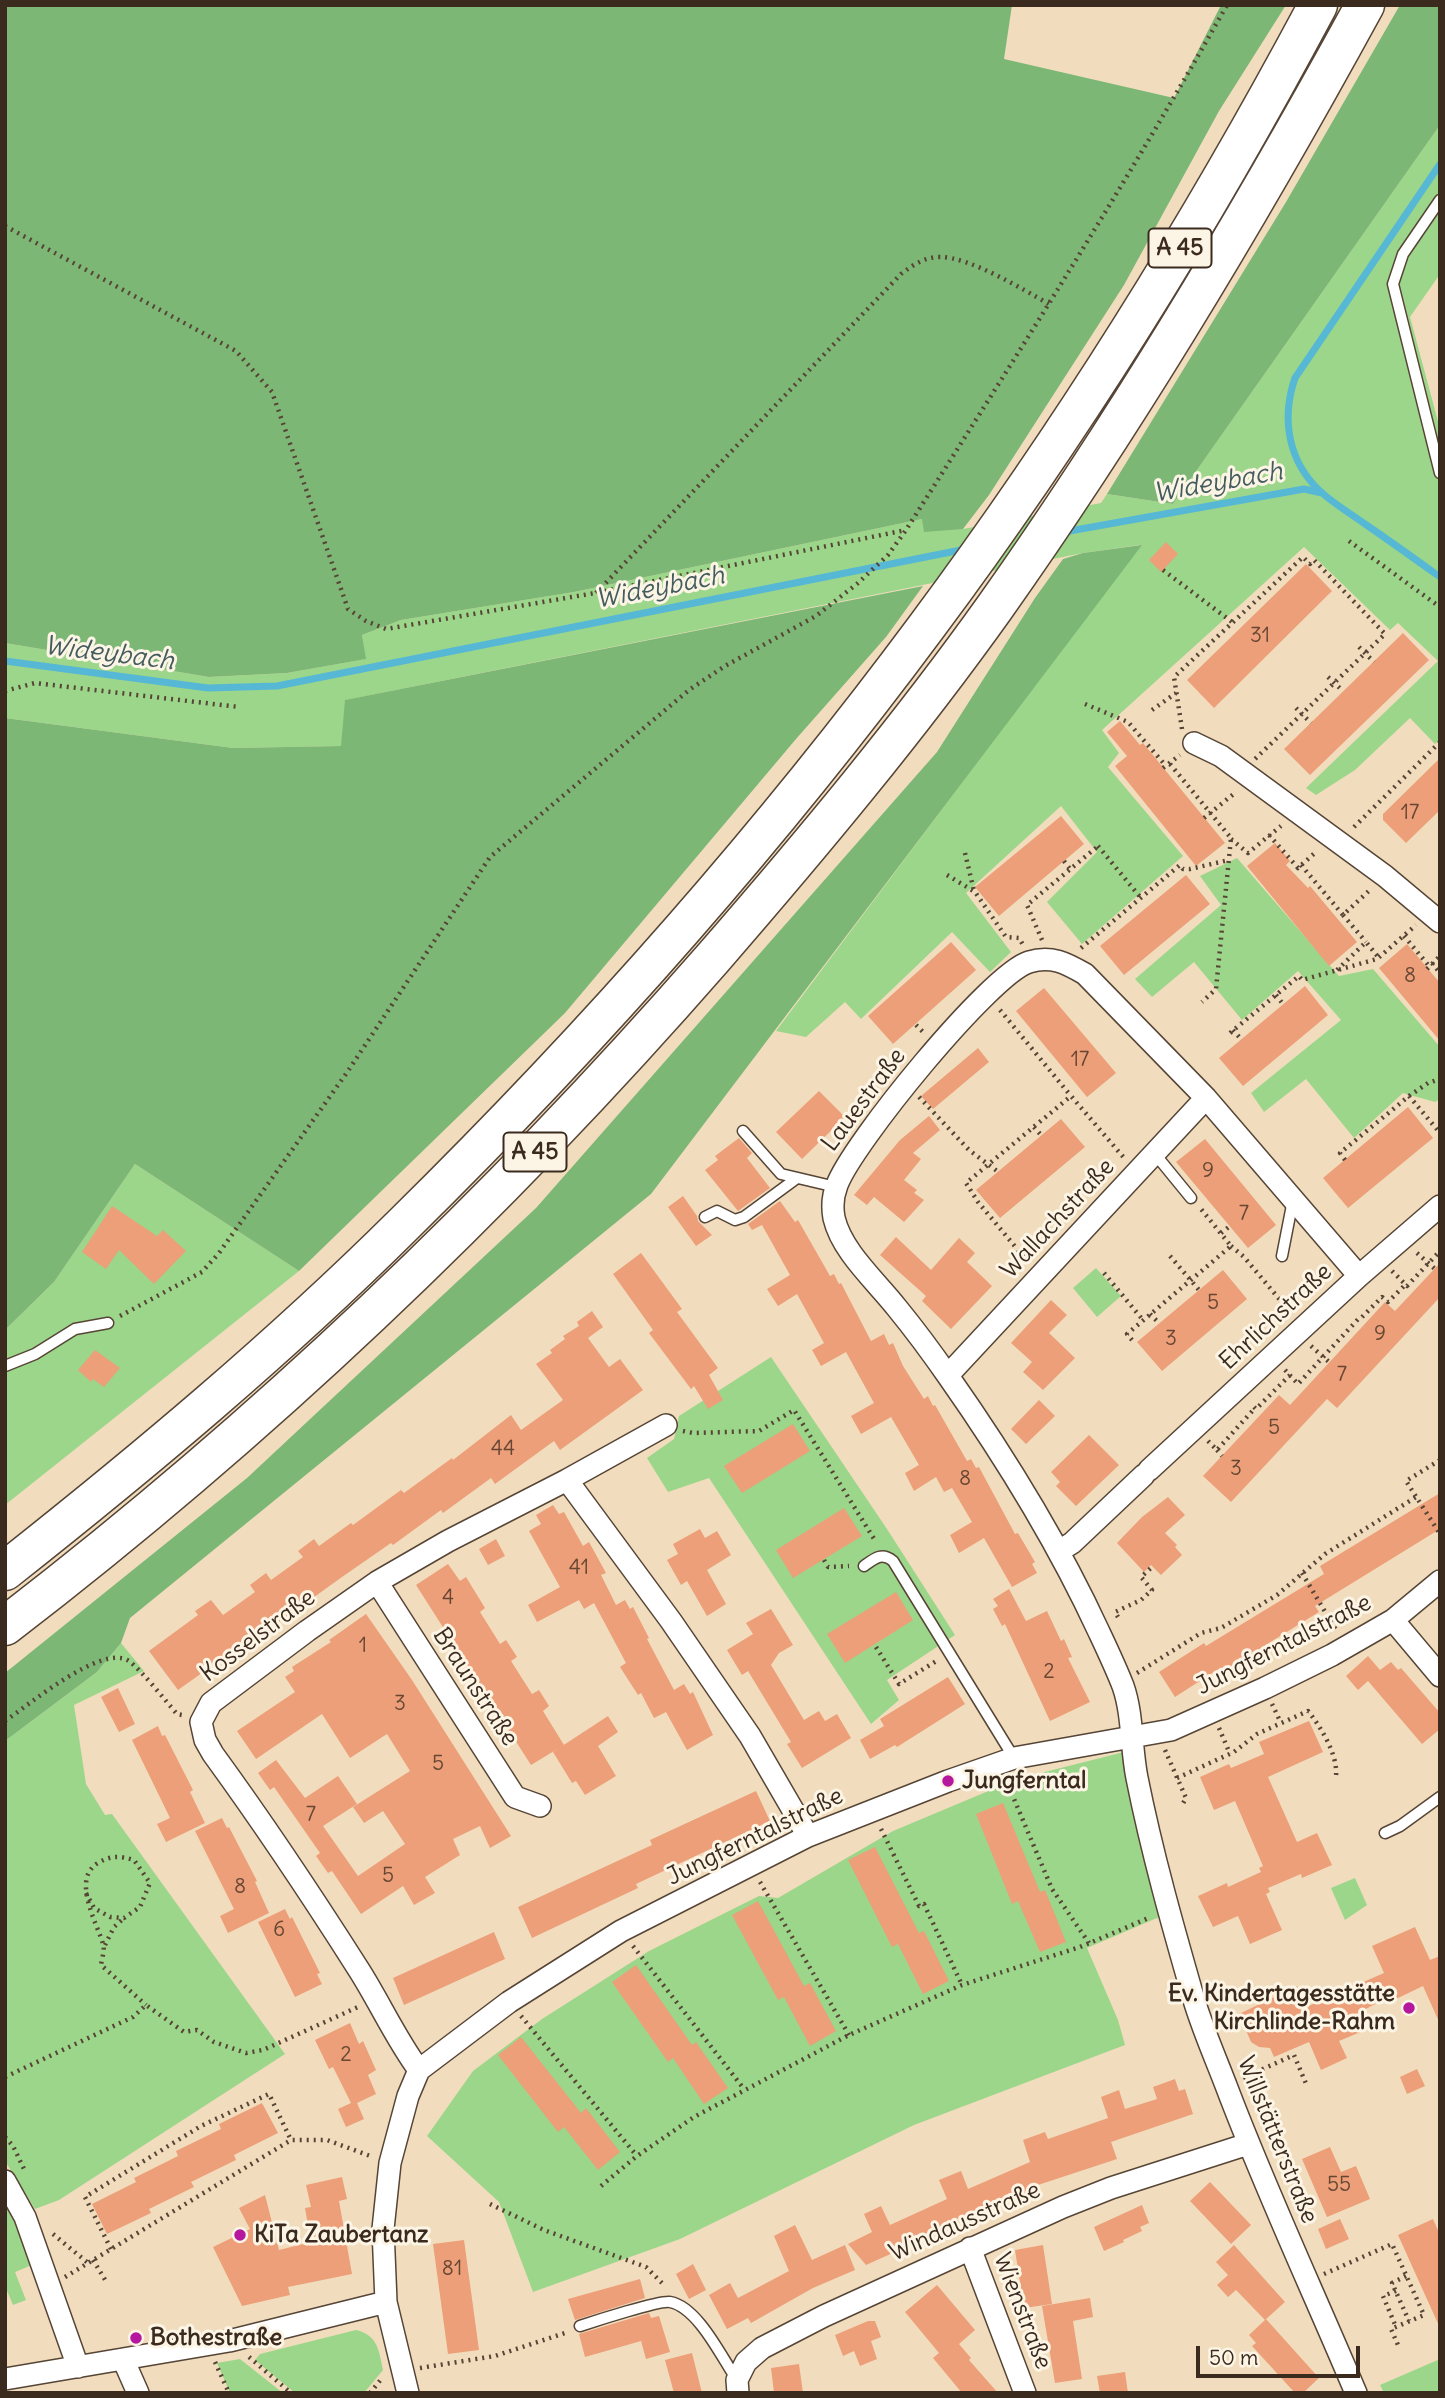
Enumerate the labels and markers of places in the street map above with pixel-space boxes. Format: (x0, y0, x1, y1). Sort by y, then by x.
place label: Jungferntal (962, 1767, 1086, 1795)
marker: Jungferntal (940, 1773, 956, 1789)
place label: Ev. Kindertagesstätte Kirchlinde-Rahm (1168, 1980, 1395, 2036)
marker: Ev. Kindertagesstätte Kirchlinde-Rahm (1401, 2000, 1417, 2016)
place label: KiTa Zaubertanz (254, 2221, 429, 2249)
marker: KiTa Zaubertanz (232, 2227, 248, 2243)
place label: Bothestraße (150, 2324, 282, 2352)
marker: Bothestraße (128, 2330, 144, 2346)

